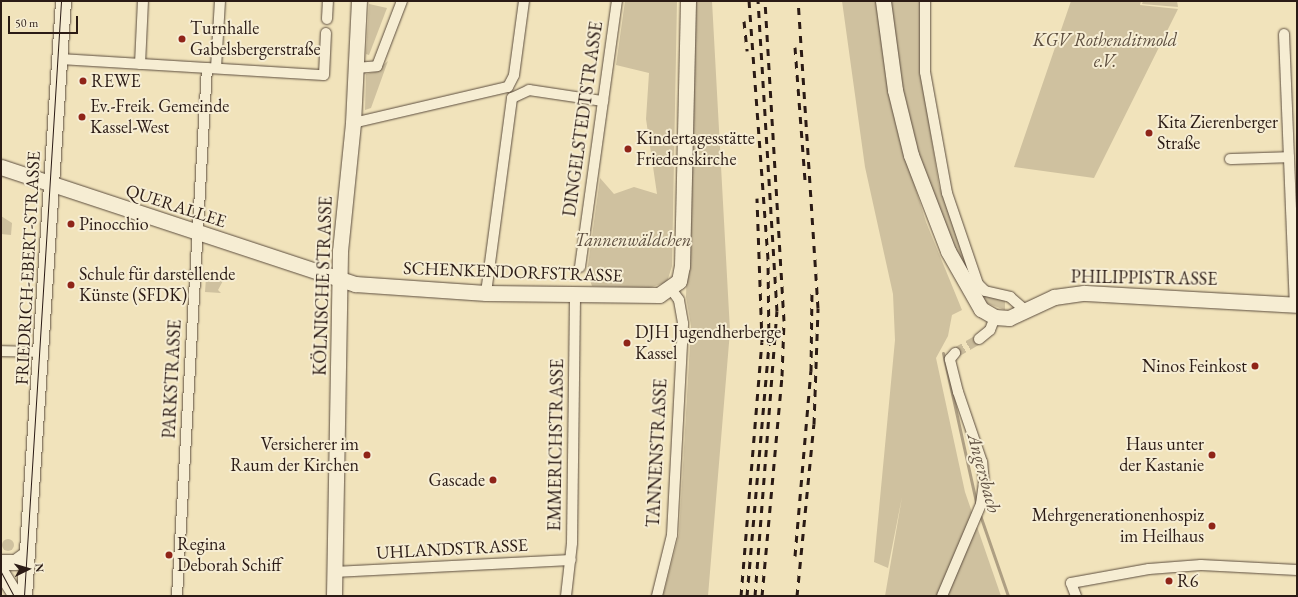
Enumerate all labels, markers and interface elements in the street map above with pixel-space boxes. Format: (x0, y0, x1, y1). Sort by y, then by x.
scale bar (10, 8, 80, 34)
text: 50 m (15, 15, 38, 31)
place label: Turnhalle Gabelsbergerstraße (190, 18, 321, 60)
street label: DINGELSTEDTSTRASSE (559, 20, 607, 218)
park label: KGV Rothenditmold e.V. (1033, 30, 1177, 72)
marker: Turnhalle Gabelsbergerstraße (177, 34, 187, 44)
place label: REWE (91, 70, 141, 92)
marker: REWE (78, 76, 88, 86)
place label: Ev.-Freik. Gemeinde Kassel-West (90, 96, 229, 138)
marker: Ev.-Freik. Gemeinde Kassel-West (77, 112, 87, 122)
place label: Kita Zierenberger Straße (1157, 112, 1278, 154)
place label: Kindertagesstätte Friedenskirche (636, 128, 755, 170)
marker: Kita Zierenberger Straße (1144, 128, 1154, 138)
marker: Kindertagesstätte Friedenskirche (623, 144, 633, 154)
street label: FRIEDRICH-EBERT-STRASSE (11, 150, 45, 386)
street label: QUERALLEE (123, 180, 229, 232)
street label: KÖLNISCHE STRASSE (309, 196, 337, 376)
place label: Pinocchio (79, 213, 149, 235)
marker: Pinocchio (66, 219, 76, 229)
park label: Tannenwäldchen (575, 229, 691, 251)
street label: SCHENKENDORFSTRASSE (403, 257, 623, 287)
place label: Schule für darstellende Künste (SFDK) (79, 264, 235, 306)
street label: PHILIPPISTRASSE (1071, 266, 1217, 290)
marker: Schule für darstellende Künste (SFDK) (66, 280, 76, 290)
street label: PARKSTRASSE (158, 319, 186, 439)
place label: DJH Jugendherberge Kassel (635, 322, 781, 364)
marker: DJH Jugendherberge Kassel (622, 338, 632, 348)
place label: Ninos Feinkost (1142, 355, 1247, 377)
street label: EMMERICHSTRASSE (544, 359, 568, 531)
marker: Ninos Feinkost (1250, 361, 1260, 371)
street label: TANNENSTRASSE (642, 378, 672, 528)
water label: Angersbach (962, 431, 1006, 515)
place label: Versicherer im Raum der Kirchen (230, 434, 359, 476)
place label: Haus unter der Kastanie (1119, 434, 1204, 476)
marker: Versicherer im Raum der Kirchen (362, 450, 372, 460)
marker: Haus unter der Kastanie (1207, 450, 1217, 460)
place label: Gascade (429, 469, 485, 491)
marker: Gascade (488, 475, 498, 485)
place label: Mehrgenerationenhospiz im Heilhaus (1032, 505, 1204, 548)
marker: Mehrgenerationenhospiz im Heilhaus (1207, 521, 1217, 531)
place label: Regina Deborah Schiff (177, 534, 282, 576)
street label: UHLANDSTRASSE (376, 534, 528, 564)
north arrow (8, 549, 48, 589)
marker: Regina Deborah Schiff (164, 550, 174, 560)
text: N (33, 563, 47, 573)
place label: R6 (1177, 570, 1198, 592)
marker: R6 (1164, 576, 1174, 586)

